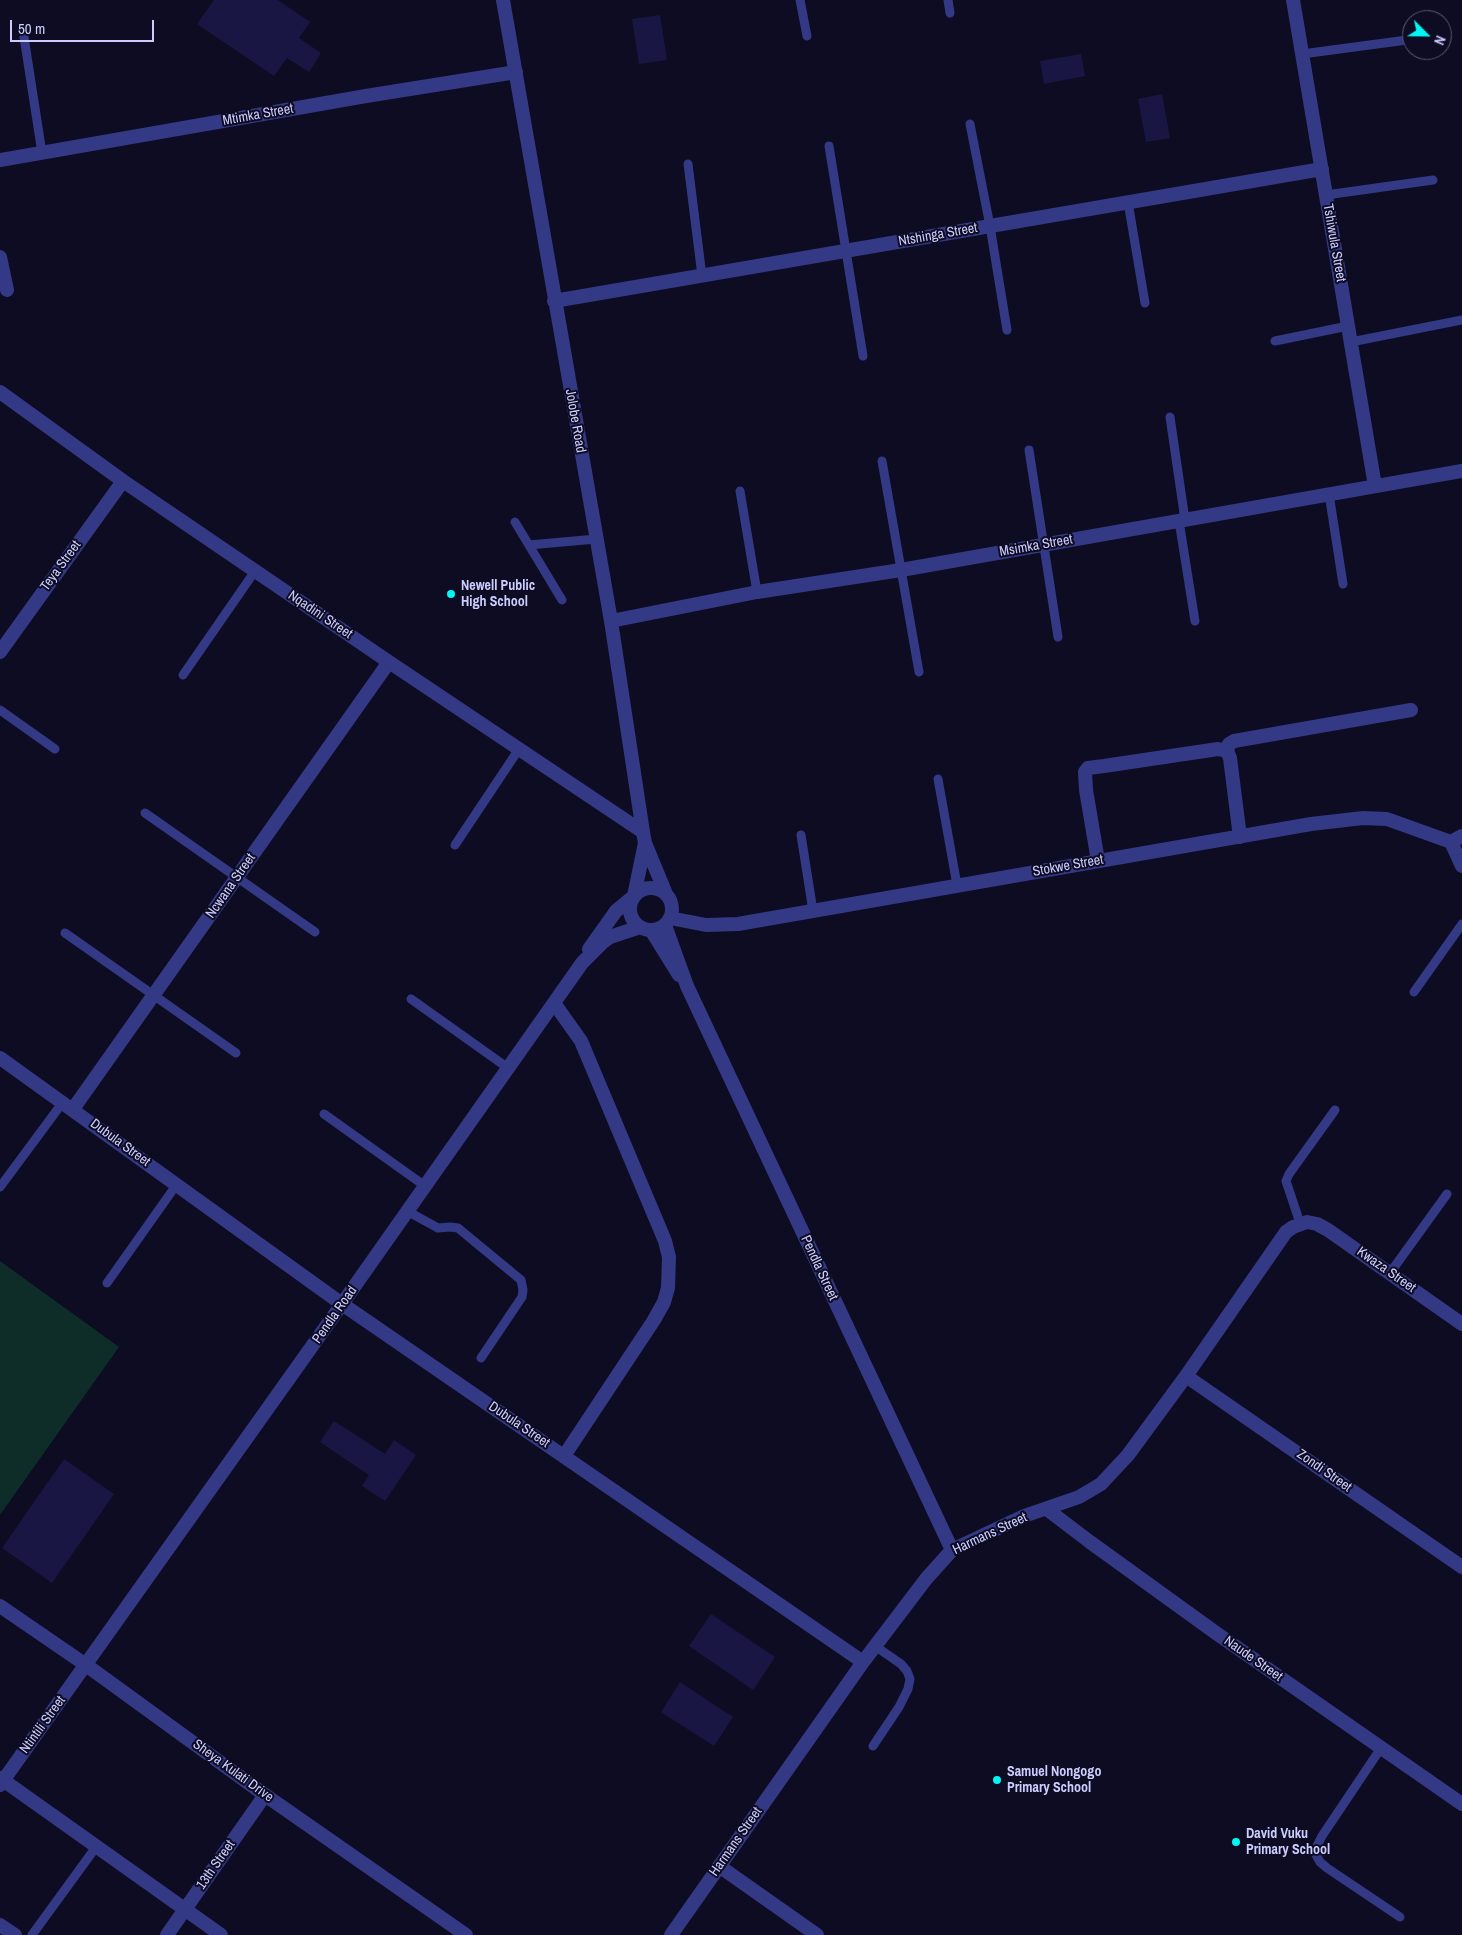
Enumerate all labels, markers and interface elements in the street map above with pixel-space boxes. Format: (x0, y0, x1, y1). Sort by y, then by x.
scale bar (12, 10, 156, 42)
north arrow (1402, 10, 1452, 60)
text: 50 m (18, 18, 45, 39)
text: N (1430, 33, 1450, 48)
street label: Mtimka Street (221, 101, 295, 129)
street label: Tshiwula Street (1319, 203, 1349, 283)
street label: Ntshinga Street (897, 220, 979, 250)
street label: Jolobe Road (561, 388, 589, 454)
street label: Msimka Street (998, 531, 1074, 561)
street label: Teya Street (37, 538, 85, 594)
place label: Newell Public High School (461, 578, 535, 610)
street label: Nqadini Street (285, 587, 355, 643)
marker: Newell Public High School (445, 588, 457, 600)
street label: Ncwana Street (203, 850, 259, 922)
street label: Stokwe Street (1031, 852, 1105, 880)
street label: Dubula Street (87, 1116, 153, 1170)
street label: Pendla Street (797, 1233, 841, 1303)
street label: Kwaza Street (1353, 1244, 1419, 1296)
street label: Pendla Road (309, 1283, 361, 1347)
street label: Dubula Street (485, 1398, 553, 1452)
street label: Zondi Street (1293, 1446, 1355, 1496)
street label: Harmans Street (950, 1509, 1030, 1559)
street label: Naude Street (1220, 1633, 1286, 1685)
street label: Ntintili Street (17, 1693, 69, 1757)
street label: Sheya Kulati Drive (189, 1736, 277, 1806)
place label: Samuel Nongogo Primary School (1007, 1764, 1101, 1796)
marker: Samuel Nongogo Primary School (991, 1774, 1003, 1786)
street label: Harmans Street (706, 1804, 766, 1880)
place label: David Vuku Primary School (1246, 1826, 1330, 1858)
marker: David Vuku Primary School (1230, 1836, 1242, 1848)
street label: 13th Street (193, 1837, 239, 1893)

